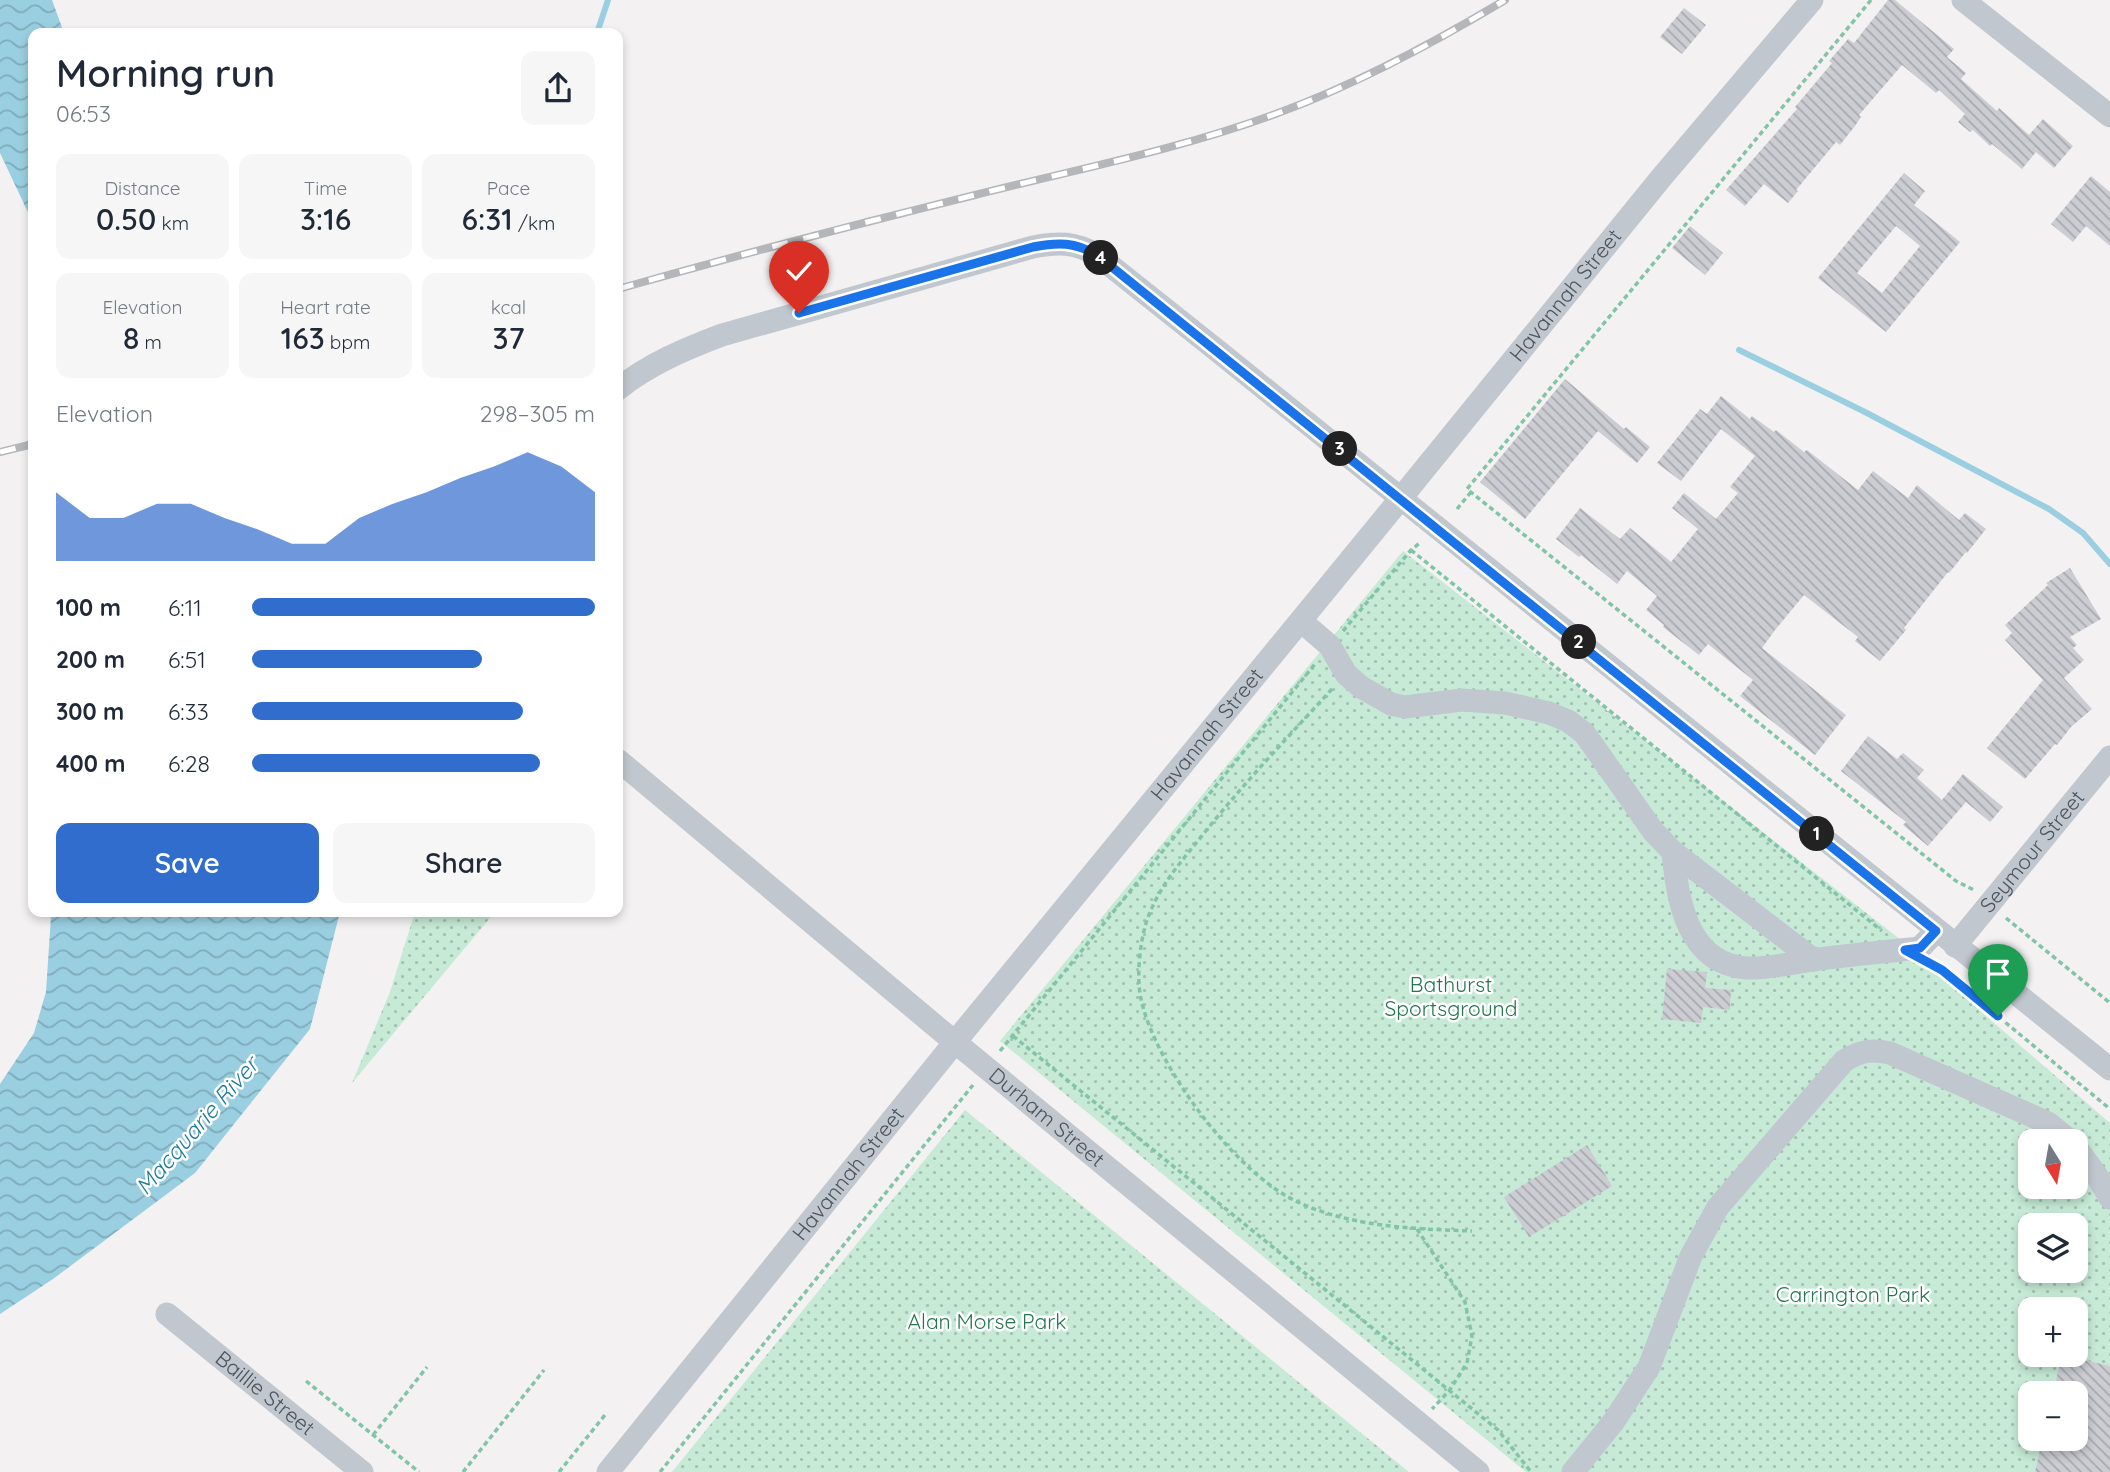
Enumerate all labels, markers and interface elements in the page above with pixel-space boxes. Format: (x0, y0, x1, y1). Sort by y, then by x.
text: Morning run (56, 49, 275, 97)
button: share (521, 51, 595, 125)
text: 06:53 (56, 99, 111, 128)
text: Distance (104, 176, 181, 200)
text: Time (304, 176, 347, 200)
text: Pace (487, 176, 530, 200)
text: 0.50 (96, 200, 156, 238)
text: 3:16 (300, 200, 351, 238)
text: 6:31 (462, 200, 513, 238)
text: km (156, 211, 189, 235)
text: /km (513, 211, 555, 235)
street label: Havannah Street (1503, 223, 1626, 366)
pin: 4 (1084, 240, 1118, 276)
pin (769, 241, 829, 313)
text: 4 (1095, 245, 1106, 269)
icon: check (780, 252, 818, 290)
text: Elevation (102, 295, 183, 319)
text: Heart rate (280, 295, 371, 319)
text: kcal (491, 295, 526, 319)
text: 8 (123, 319, 139, 357)
text: 163 (281, 319, 325, 357)
text: 37 (492, 319, 525, 357)
text: m (139, 330, 162, 354)
text: bpm (325, 330, 370, 354)
text: Elevation (56, 399, 153, 428)
text: 298–305 m (480, 399, 595, 428)
pin: 3 (1322, 432, 1358, 466)
text: 3 (1334, 436, 1345, 460)
text: 100 m (56, 593, 121, 622)
text: 6:11 (168, 593, 202, 622)
pin: 2 (1562, 624, 1596, 660)
text: 2 (1573, 629, 1584, 653)
text: 200 m (56, 645, 125, 674)
text: 6:51 (168, 645, 206, 674)
street label: Havannah Street (1144, 663, 1268, 805)
text: 300 m (56, 697, 124, 726)
text: 6:33 (168, 697, 209, 726)
text: 400 m (56, 749, 125, 778)
text: 6:28 (168, 749, 210, 778)
street label: Seymour Street (1974, 785, 2089, 917)
pin: 1 (1800, 816, 1834, 852)
text: 1 (1813, 821, 1820, 845)
button: Save (56, 823, 319, 903)
button: Share (333, 823, 595, 903)
pin (1968, 944, 2028, 1016)
icon: arrive (1979, 955, 2017, 993)
park label: Bathurst Sportsground (1385, 971, 1517, 1021)
water label: Macquarie River (129, 1048, 266, 1201)
street label: Durham Street (984, 1061, 1110, 1172)
street label: Havannah Street (786, 1102, 909, 1245)
north arrow (2018, 1129, 2088, 1199)
map controls (2018, 1129, 2088, 1451)
button: layers (2018, 1213, 2088, 1283)
park label: Carrington Park (1776, 1281, 1930, 1307)
button: + (2018, 1297, 2088, 1367)
park label: Alan Morse Park (907, 1308, 1067, 1334)
street label: Baillie Street (211, 1345, 320, 1440)
button: − (2018, 1381, 2088, 1451)

